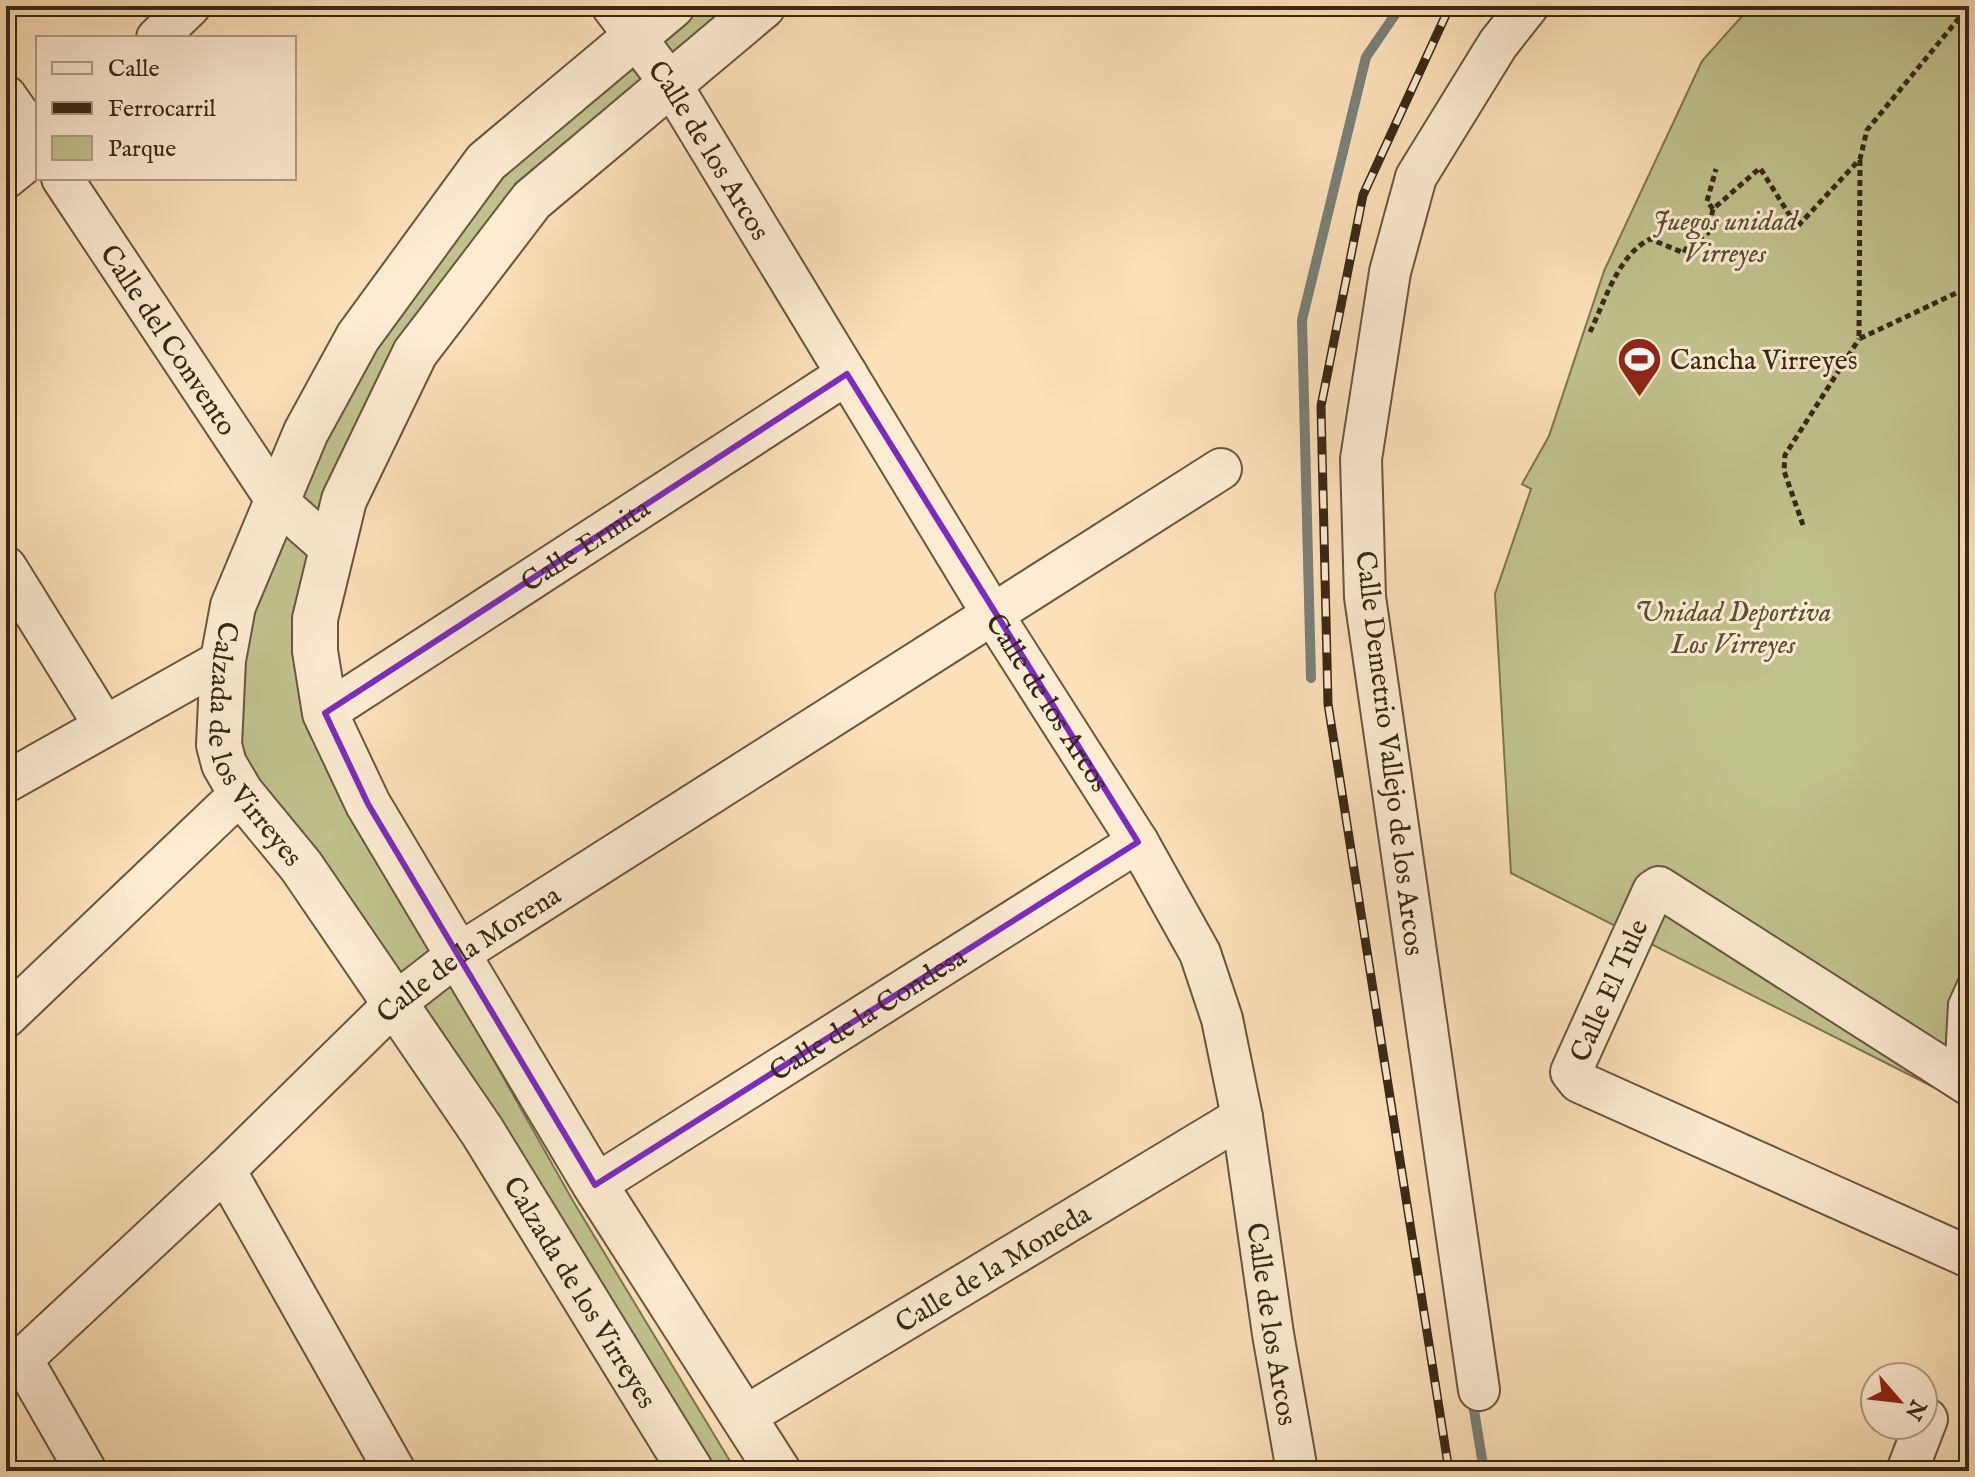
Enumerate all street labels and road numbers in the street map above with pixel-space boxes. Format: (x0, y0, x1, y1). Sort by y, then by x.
street label: Calle de los Arcos (639, 54, 776, 247)
street label: Calle del Convento (91, 239, 243, 443)
street label: Calle Ermita (515, 491, 658, 601)
street label: Calle Demetrio Vallejo de los Arcos (1346, 549, 1431, 958)
street label: Calle de los Arcos (977, 608, 1116, 799)
street label: Calzada de los Virreyes (199, 619, 309, 875)
street label: Calle de la Morena (370, 878, 569, 1031)
street label: Calle El Tule (1563, 914, 1657, 1068)
street label: Calle de la Condesa (764, 940, 974, 1090)
street label: Calzada de los Virreyes (494, 1171, 663, 1416)
street label: Calle de la Moneda (890, 1197, 1099, 1342)
street label: Calle de los Arcos (1237, 1220, 1304, 1428)

